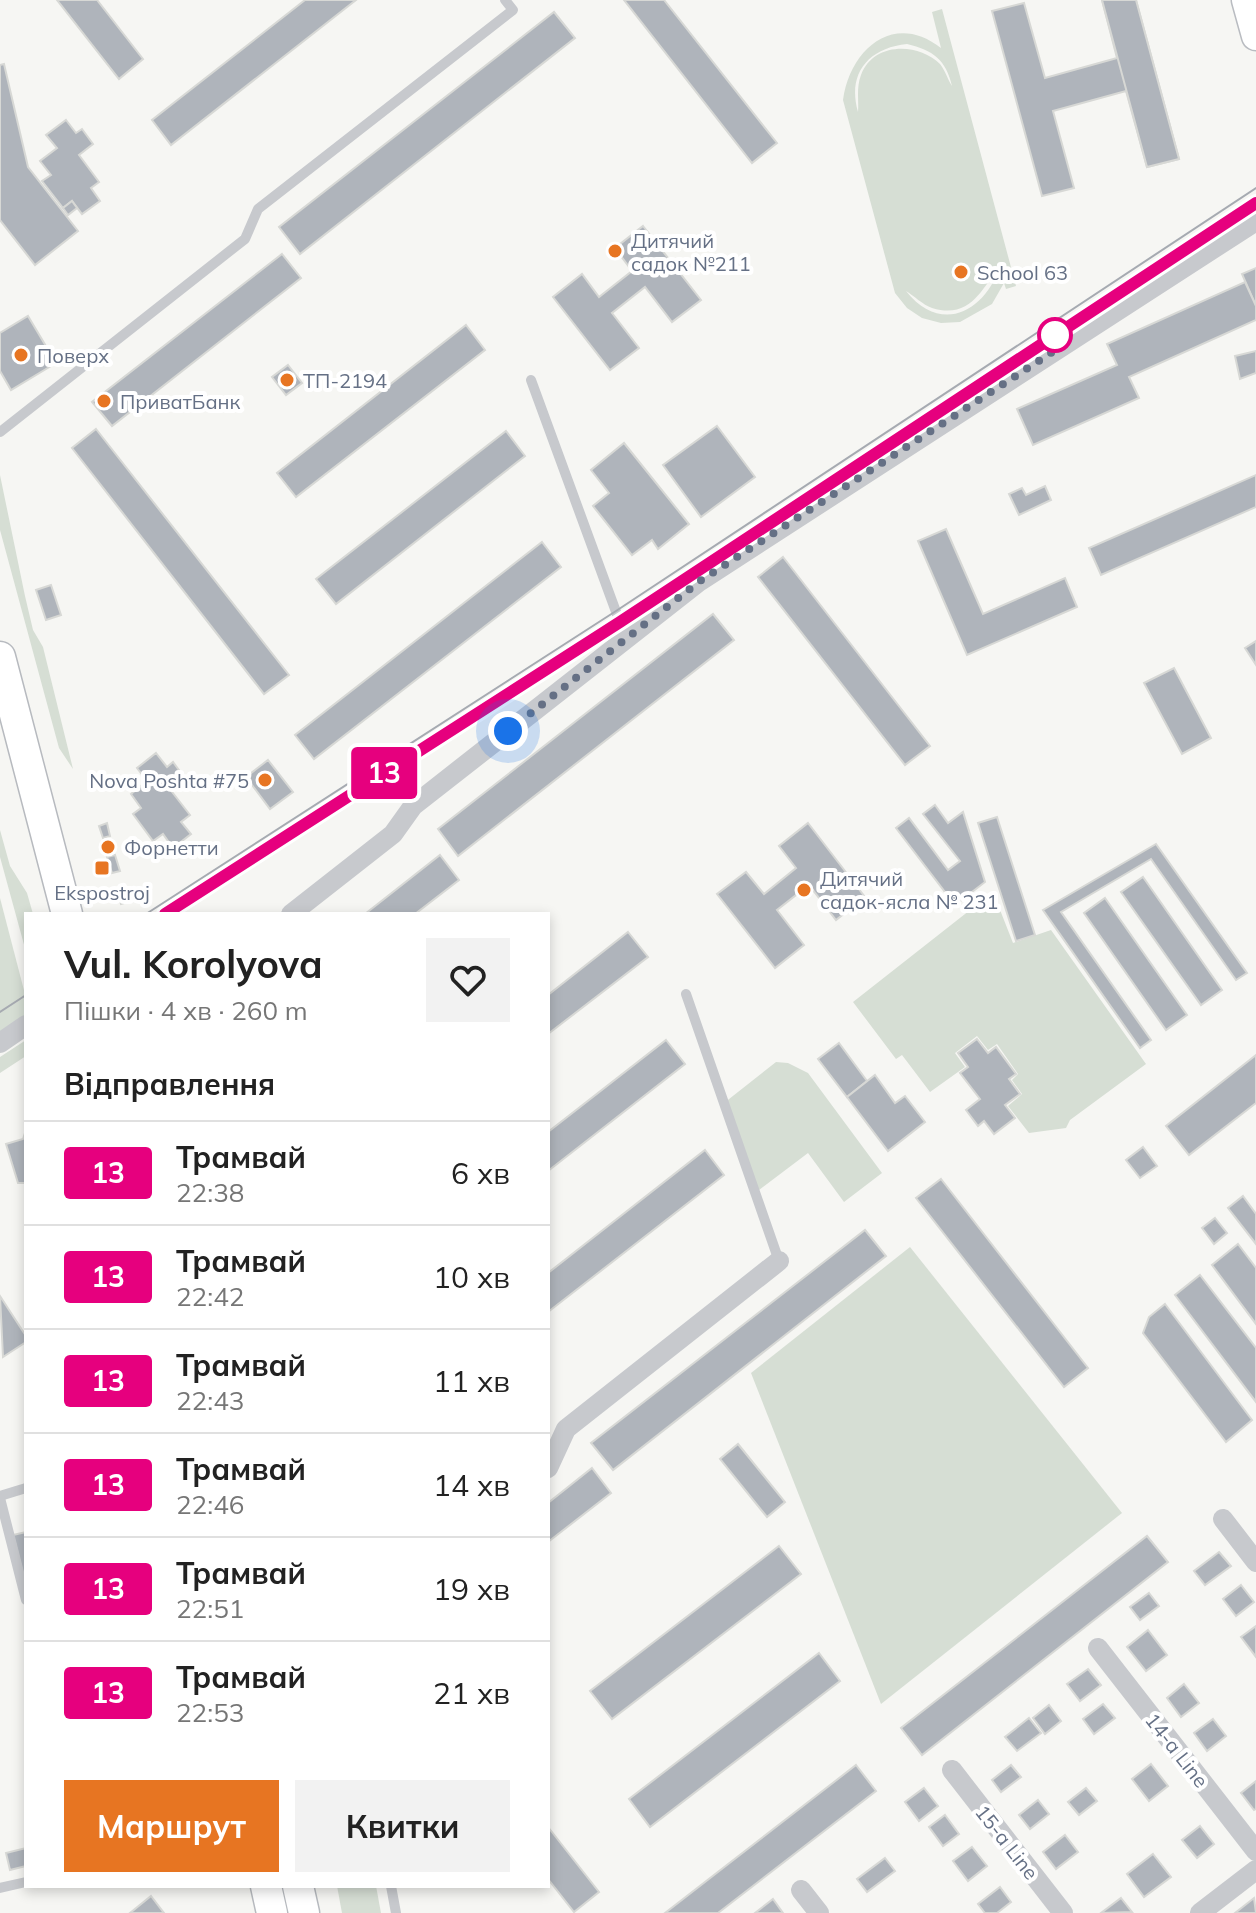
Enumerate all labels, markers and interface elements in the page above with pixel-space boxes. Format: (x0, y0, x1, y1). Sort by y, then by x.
place label: Дитячий садок №211 (631, 228, 751, 276)
marker: Дитячий садок №211 (606, 242, 624, 260)
place label: School 63 (977, 260, 1068, 285)
marker: School 63 (952, 263, 970, 281)
unlabelled marker (1038, 318, 1072, 352)
place label: Поверх (37, 343, 109, 368)
marker: Поверх (12, 346, 30, 364)
place label: ТП-2194 (303, 368, 387, 393)
marker: ТП-2194 (278, 371, 296, 389)
place label: ПриватБанк (120, 389, 241, 414)
marker: ПриватБанк (95, 392, 113, 410)
your location (488, 711, 528, 751)
line badge: 13 (348, 747, 420, 799)
text: 13 (367, 755, 401, 790)
place label: Nova Poshta #75 (89, 768, 249, 793)
marker: Nova Poshta #75 (256, 771, 274, 789)
place label: Форнетти (124, 835, 219, 860)
marker: Форнетти (99, 838, 117, 856)
marker: Ekspostroj (93, 859, 111, 877)
place label: Дитячий садок-ясла № 231 (820, 866, 999, 914)
place label: Ekspostroj (54, 880, 150, 905)
marker: Дитячий садок-ясла № 231 (795, 881, 813, 899)
button: heart (426, 938, 510, 1022)
text: Vul. Korolyova (64, 940, 322, 988)
text: Пішки · 4 хв · 260 m (64, 994, 308, 1027)
text: Відправлення (64, 1065, 275, 1103)
text: Трамвай (176, 1138, 306, 1176)
text: 6 хв (451, 1154, 510, 1192)
text: 13 (91, 1155, 125, 1190)
text: 22:38 (176, 1176, 244, 1209)
text: Трамвай (176, 1242, 306, 1280)
text: 10 хв (433, 1258, 510, 1296)
text: 13 (91, 1259, 125, 1294)
text: 22:42 (176, 1280, 244, 1313)
text: Трамвай (176, 1346, 306, 1384)
text: 11 хв (433, 1362, 510, 1400)
text: 13 (91, 1363, 125, 1398)
text: 22:43 (176, 1384, 244, 1417)
text: Трамвай (176, 1450, 306, 1488)
text: 14 хв (433, 1466, 510, 1504)
text: 13 (91, 1467, 125, 1502)
text: 22:46 (176, 1488, 244, 1521)
text: Трамвай (176, 1554, 306, 1592)
text: 19 хв (433, 1570, 510, 1608)
text: 13 (91, 1571, 125, 1606)
text: 22:51 (176, 1592, 244, 1625)
text: Трамвай (176, 1658, 306, 1696)
text: 21 хв (433, 1674, 510, 1712)
text: 13 (91, 1675, 125, 1710)
text: 22:53 (176, 1696, 244, 1729)
street label: 14-a Line (1140, 1708, 1214, 1792)
button: Маршрут (64, 1780, 279, 1872)
button: Квитки (295, 1780, 510, 1872)
street label: 15-a Line (970, 1800, 1044, 1884)

